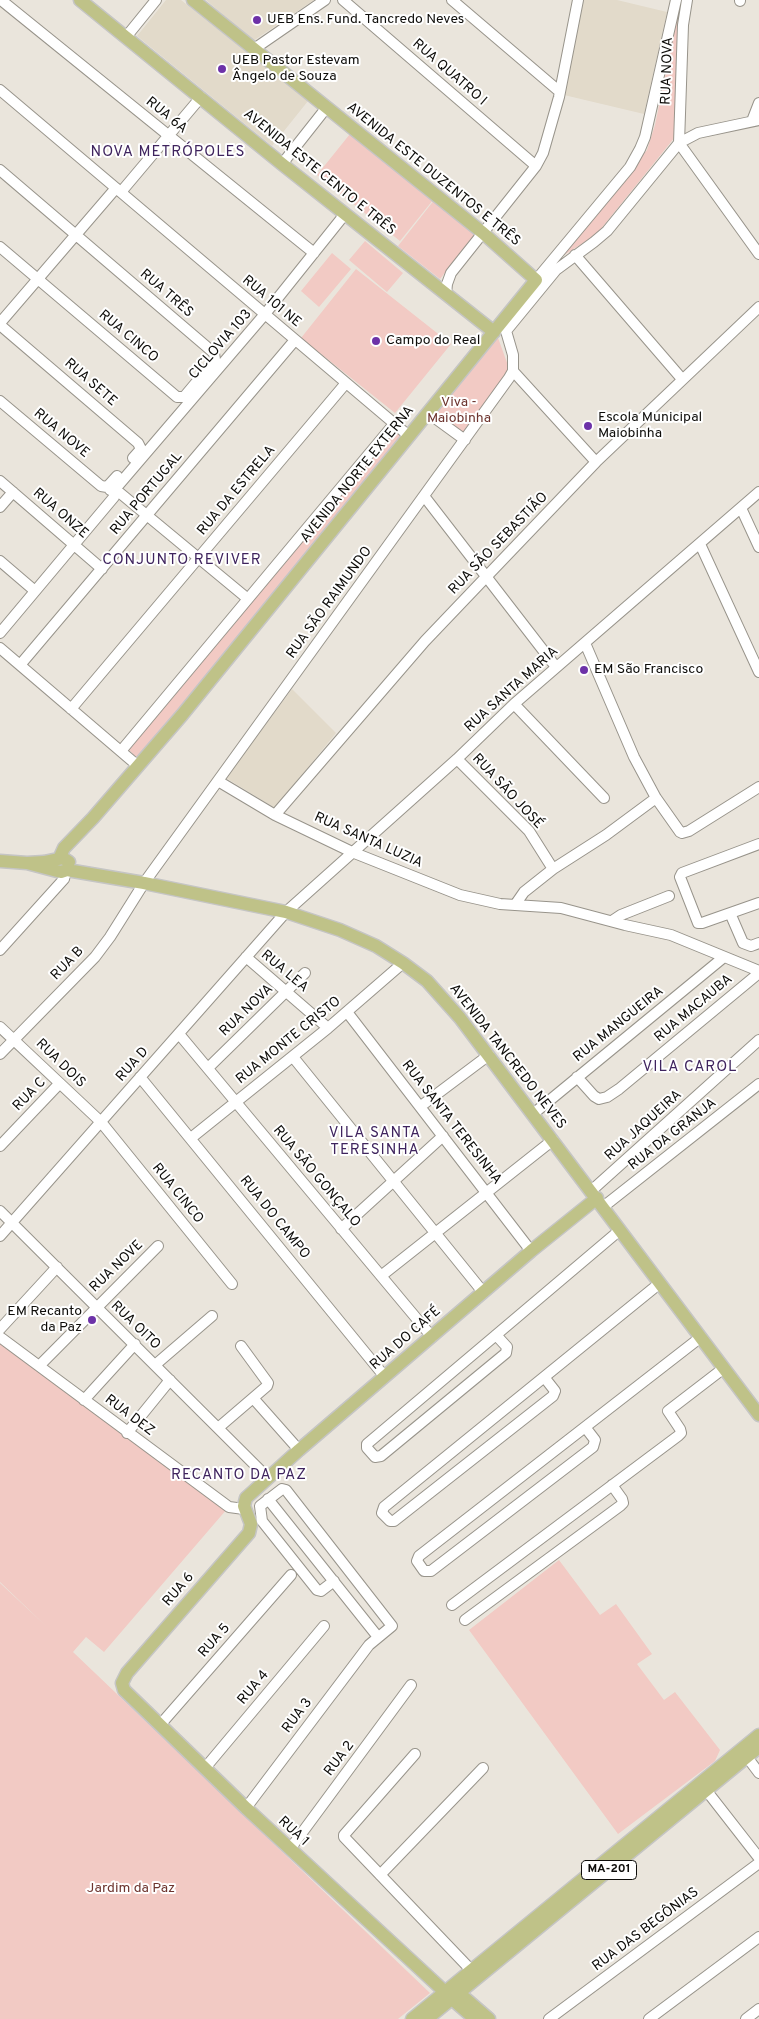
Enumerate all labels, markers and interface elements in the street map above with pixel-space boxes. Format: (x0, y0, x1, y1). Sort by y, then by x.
place label: UEB Ens. Fund. Tancredo Neves (267, 12, 464, 28)
marker: UEB Ens. Fund. Tancredo Neves (251, 14, 263, 26)
street label: RUA QUATRO I (408, 36, 490, 110)
street label: RUA NOVA (658, 37, 678, 105)
place label: UEB Pastor Estevam Ângelo de Souza (232, 53, 360, 85)
marker: UEB Pastor Estevam Ângelo de Souza (216, 63, 228, 75)
street label: RUA 6A (142, 94, 190, 138)
street label: AVENIDA ESTE DUZENTOS E TRÊS (343, 100, 523, 250)
street label: AVENIDA ESTE CENTO E TRÊS (240, 106, 398, 240)
district label: NOVA METRÓPOLES (89, 144, 247, 162)
street label: RUA TRÊS (136, 266, 196, 322)
street label: RUA 101 NE (238, 272, 304, 332)
street label: RUA CINCO (95, 307, 161, 367)
street label: CICLOVIA 103 (186, 307, 256, 383)
place label: Campo do Real (386, 333, 480, 349)
marker: Campo do Real (370, 335, 382, 347)
street label: RUA SETE (60, 356, 120, 410)
park label: Viva - Maiobinha (427, 395, 491, 428)
street label: AVENIDA NORTE EXTERNA (298, 403, 418, 547)
street label: RUA NOVE (30, 406, 92, 462)
place label: Escola Municipal Maiobinha (598, 410, 702, 442)
marker: Escola Municipal Maiobinha (582, 420, 594, 432)
street label: RUA DA ESTRELA (194, 443, 280, 539)
street label: RUA PORTUGAL (107, 449, 187, 539)
street label: RUA ONZE (29, 485, 91, 543)
street label: RUA SÃO SEBASTIÃO (446, 489, 552, 599)
street label: RUA SÃO RAIMUNDO (284, 544, 376, 662)
district label: CONJUNTO REVIVER (100, 552, 264, 570)
street label: RUA SANTA MARIA (462, 644, 562, 736)
place label: EM São Francisco (594, 662, 703, 678)
marker: EM São Francisco (578, 664, 590, 676)
street label: RUA SÃO JOSÉ (468, 751, 546, 833)
street label: RUA SANTA LUZIA (311, 810, 425, 872)
street label: RUA B (48, 944, 88, 984)
street label: RUA LEA (257, 947, 311, 997)
street label: RUA MACAUBA (652, 972, 736, 1046)
street label: RUA NOVA (217, 981, 277, 1041)
street label: AVENIDA TANCREDO NEVES (445, 981, 569, 1133)
street label: RUA MANGUEIRA (571, 984, 667, 1066)
street label: RUA MONTE CRISTO (233, 994, 345, 1088)
street label: RUA DOIS (31, 1036, 89, 1092)
street label: RUA D (113, 1044, 153, 1086)
street label: RUA SANTA TERESINHA (397, 1058, 505, 1188)
district label: VILA CAROL (641, 1059, 739, 1077)
street label: RUA C (10, 1075, 50, 1115)
street label: RUA JAQUEIRA (602, 1087, 686, 1165)
street label: RUA DA GRANJA (626, 1095, 720, 1175)
street label: RUA SÃO GONÇALO (269, 1123, 363, 1231)
district label: VILA SANTA TERESINHA (328, 1125, 422, 1160)
street label: RUA CINCO (148, 1160, 206, 1228)
street label: RUA DO CAMPO (235, 1173, 313, 1263)
street label: RUA NOVE (87, 1237, 147, 1297)
street label: RUA OITO (107, 1298, 163, 1354)
place label: EM Recanto da Paz (7, 1304, 82, 1336)
street label: RUA DO CAFÉ (367, 1304, 445, 1374)
marker: EM Recanto da Paz (86, 1314, 98, 1326)
street label: RUA DEZ (101, 1392, 157, 1440)
district label: RECANTO DA PAZ (169, 1467, 309, 1485)
street label: RUA 6 (160, 1570, 198, 1610)
street label: RUA 5 (196, 1620, 234, 1662)
street label: RUA 4 (235, 1667, 273, 1709)
street label: RUA 3 (279, 1695, 317, 1737)
street label: RUA 2 (321, 1738, 359, 1780)
street label: RUA 1 (274, 1813, 312, 1851)
road number: MA-201 (582, 1860, 636, 1880)
park label: Jardim da Paz (87, 1881, 175, 1897)
street label: RUA DAS BEGÔNIAS (589, 1885, 703, 1975)

